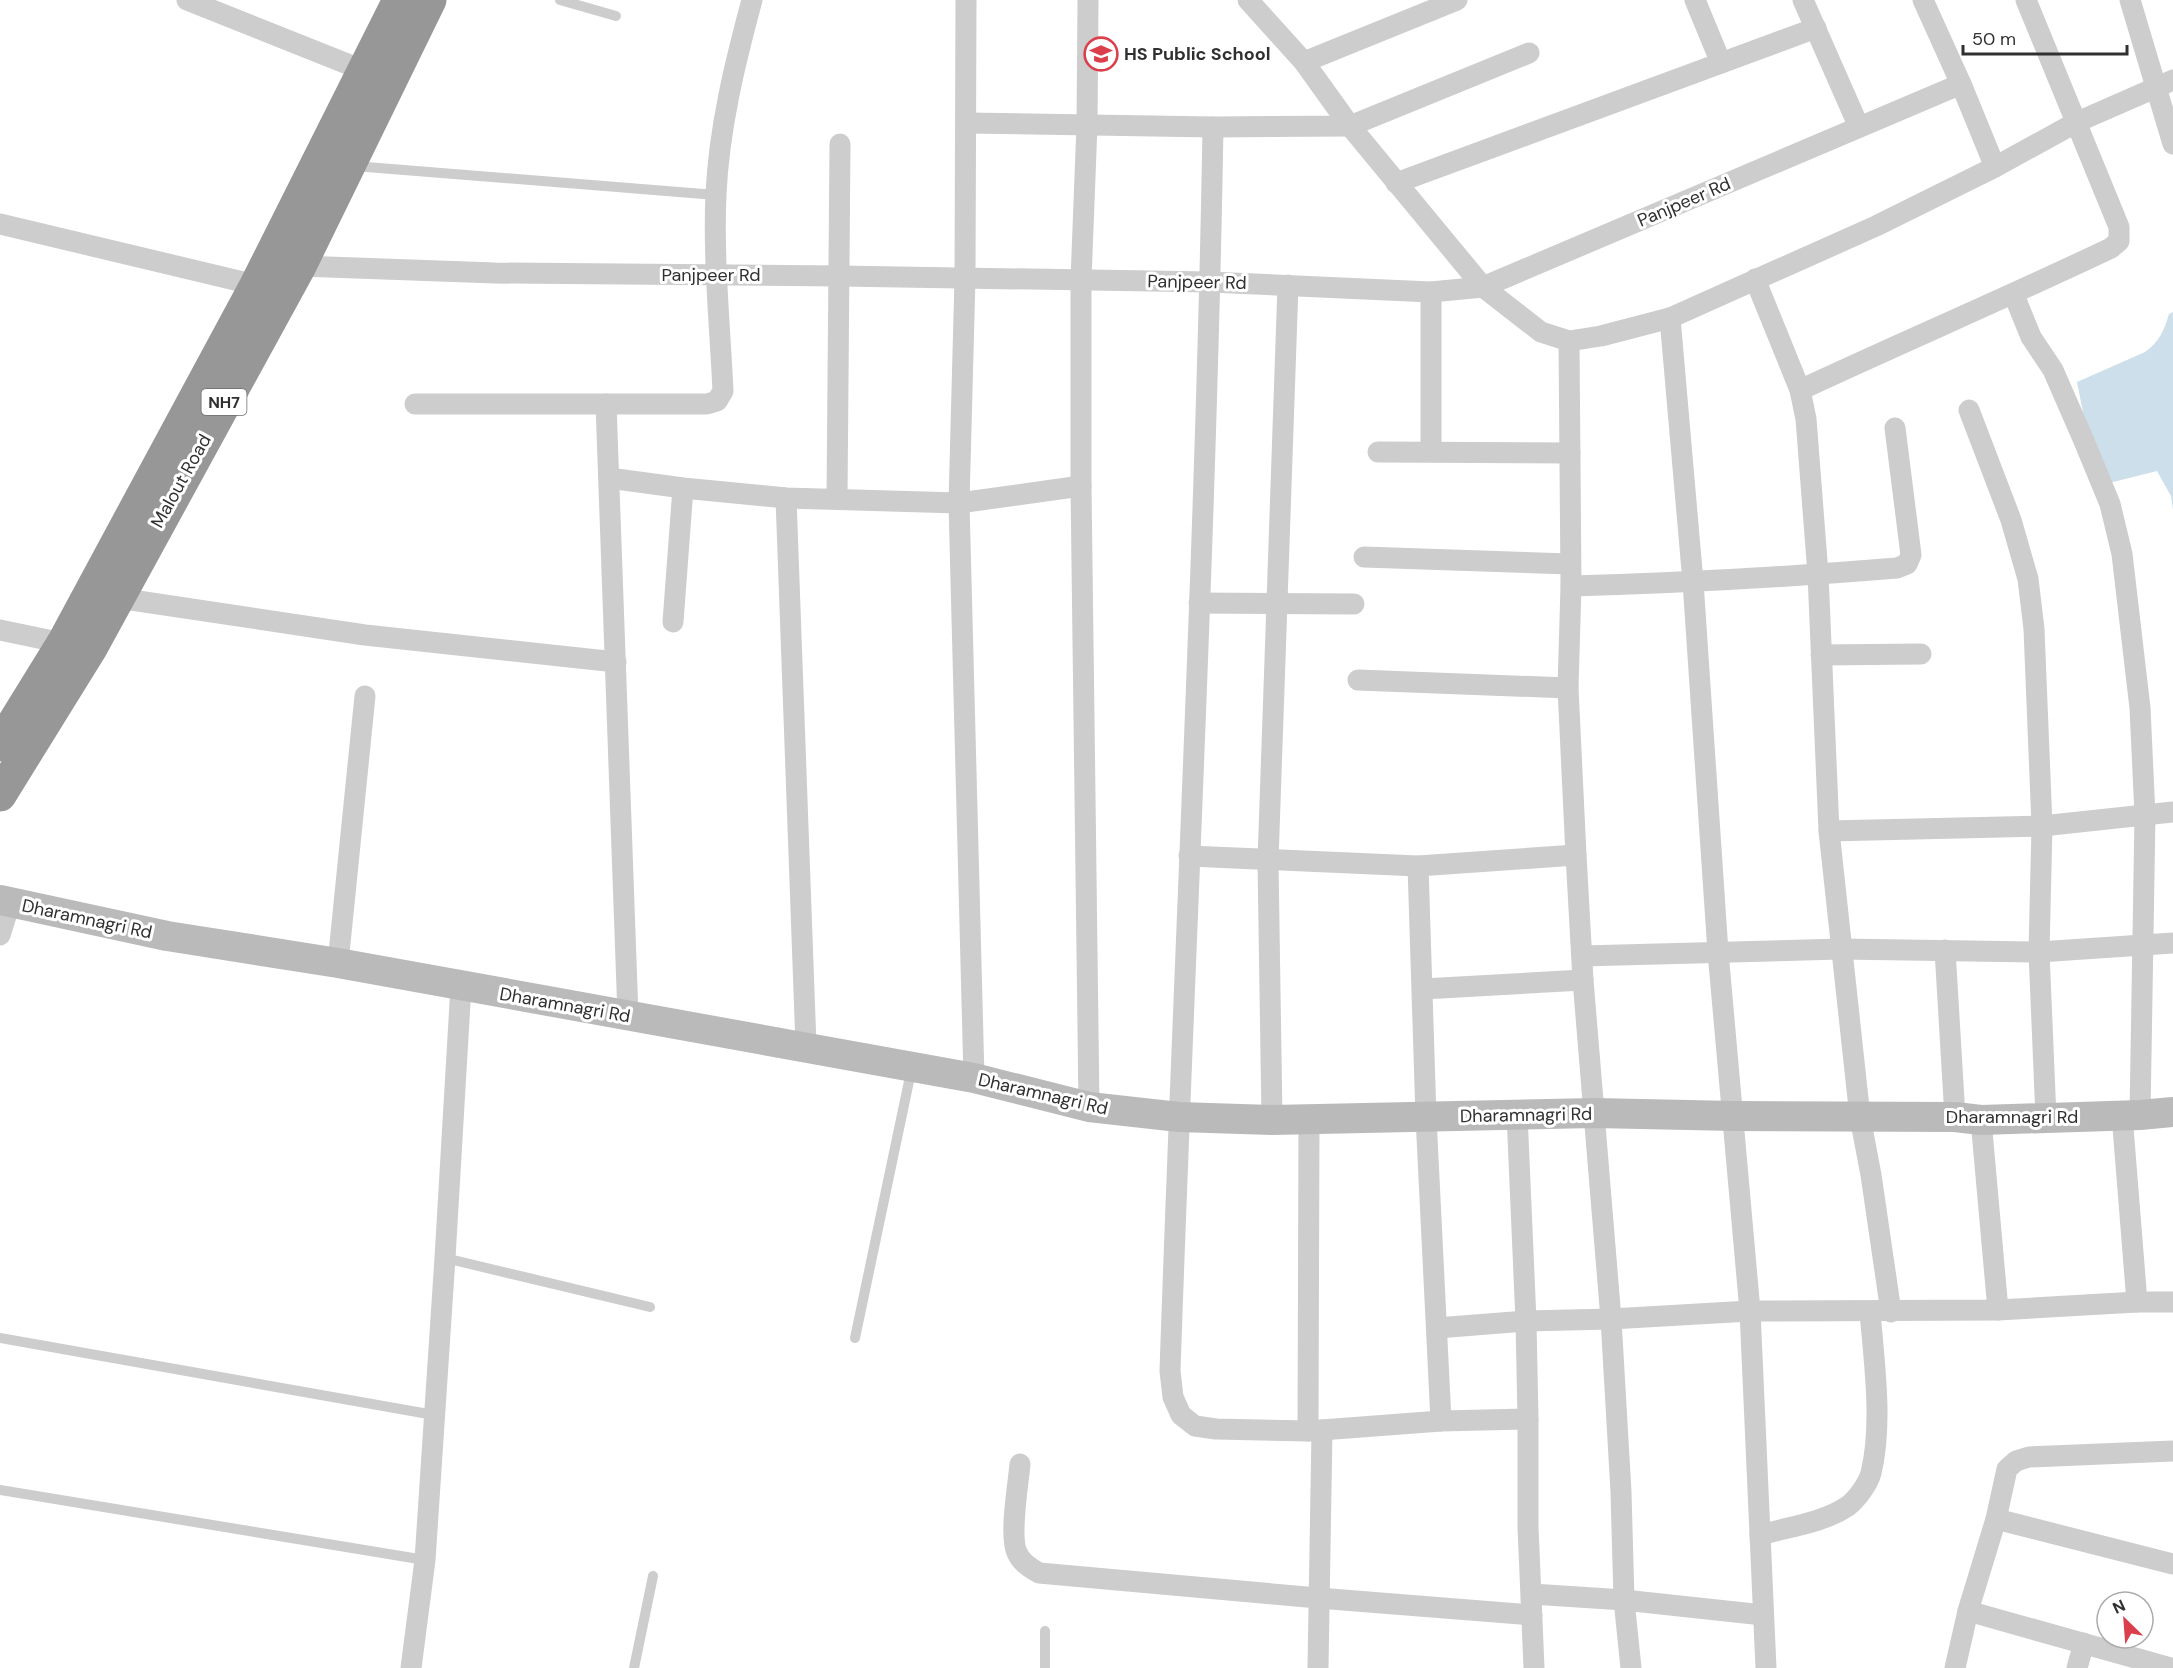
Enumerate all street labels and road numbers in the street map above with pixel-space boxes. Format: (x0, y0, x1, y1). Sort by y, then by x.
street label: Panjpeer Rd (1634, 172, 1734, 232)
street label: Panjpeer Rd (661, 263, 761, 287)
street label: Panjpeer Rd (1147, 269, 1247, 295)
road number: NH7 (202, 389, 246, 415)
street label: Malout Road (145, 430, 217, 532)
street label: Dharamnagri Rd (20, 893, 154, 945)
street label: Dharamnagri Rd (498, 982, 632, 1028)
street label: Dharamnagri Rd (976, 1067, 1110, 1121)
street label: Dharamnagri Rd (1460, 1102, 1592, 1128)
street label: Dharamnagri Rd (1946, 1105, 2078, 1129)

